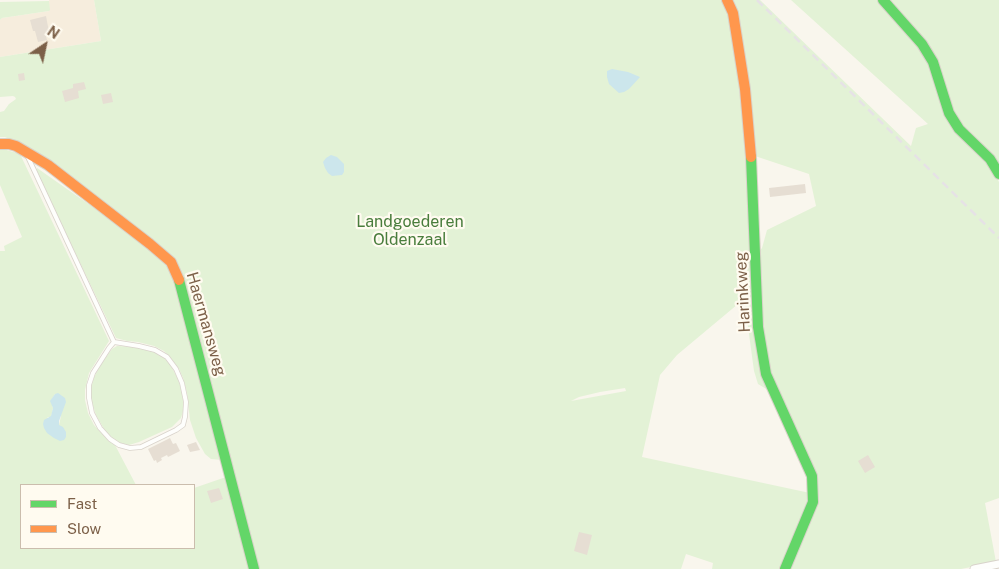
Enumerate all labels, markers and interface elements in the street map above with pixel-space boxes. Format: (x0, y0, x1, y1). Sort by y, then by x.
north arrow (20, 20, 70, 70)
text: N (44, 23, 62, 42)
park label: Landgoederen Oldenzaal (356, 212, 464, 250)
street label: Harinkweg (731, 251, 755, 333)
street label: Haermansweg (182, 270, 230, 378)
legend (20, 484, 195, 549)
text: Fast (67, 495, 97, 512)
text: Slow (67, 520, 101, 537)

